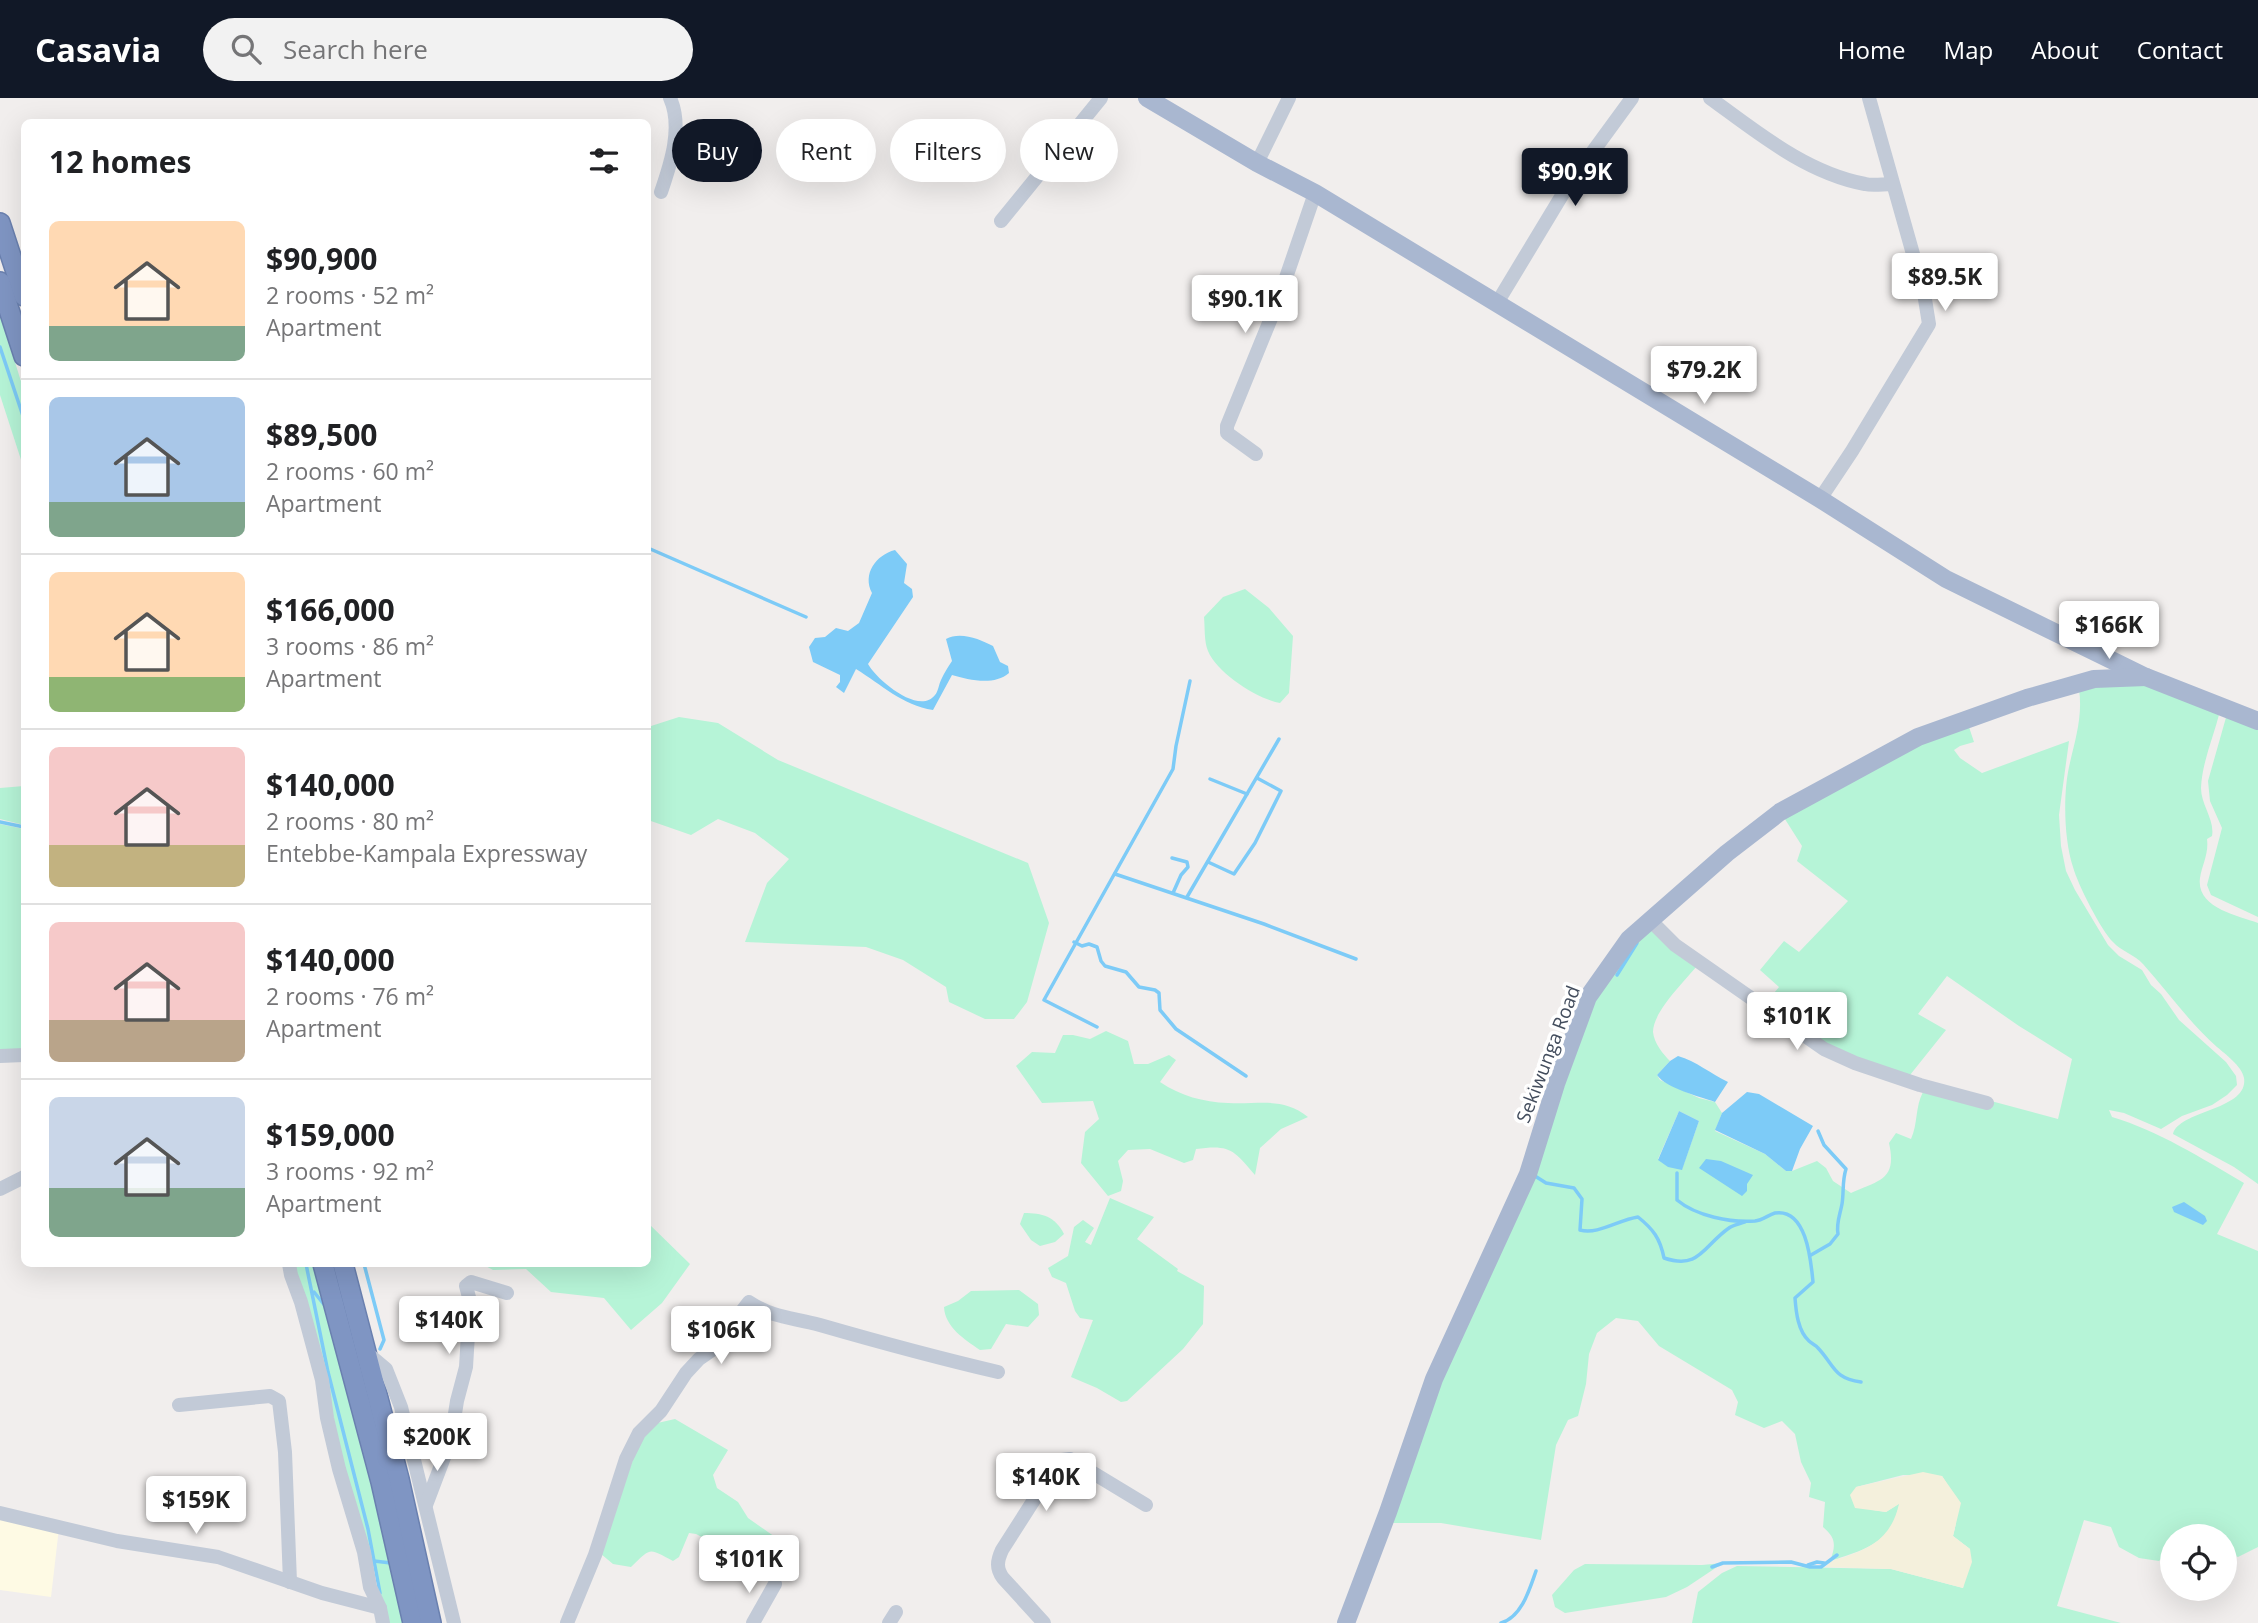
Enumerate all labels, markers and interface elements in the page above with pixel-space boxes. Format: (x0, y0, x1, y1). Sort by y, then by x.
search box (203, 18, 693, 81)
text: Casavia (35, 27, 161, 72)
icon: search (227, 30, 265, 68)
text: Search here (283, 31, 428, 67)
text: Home (1838, 33, 1906, 66)
text: Map (1944, 33, 1993, 66)
text: About (2031, 33, 2099, 66)
text: Contact (2137, 33, 2223, 66)
chip: Buy (672, 119, 762, 182)
chip: Rent (776, 119, 876, 182)
chip: Filters (890, 119, 1006, 182)
chip: New (1020, 119, 1118, 182)
text: 12 homes (49, 141, 192, 182)
icon: filters (585, 142, 623, 180)
pin: $90.9K (1518, 148, 1632, 208)
text: $90.9K (1538, 155, 1612, 187)
text: $90,900 (266, 238, 377, 279)
icon: home (105, 249, 189, 333)
pin: $89.5K (1888, 254, 2002, 313)
text: $89.5K (1908, 260, 1982, 292)
pin: $90.1K (1188, 275, 1302, 335)
text: 2 rooms · 52 m² (266, 279, 434, 311)
text: $90.1K (1208, 282, 1282, 314)
text: Apartment (266, 311, 382, 343)
pin: $79.2K (1647, 346, 1761, 406)
text: $79.2K (1667, 353, 1741, 385)
text: $89,500 (266, 414, 377, 455)
icon: home (105, 425, 189, 509)
text: 2 rooms · 60 m² (266, 455, 434, 487)
text: Apartment (266, 487, 382, 519)
text: $166,000 (266, 589, 395, 630)
icon: home (105, 600, 189, 684)
pin: $166K (2060, 602, 2158, 661)
text: $166K (2075, 608, 2143, 640)
text: 3 rooms · 86 m² (266, 630, 434, 662)
text: Apartment (266, 662, 382, 694)
text: $140,000 (266, 764, 395, 805)
icon: home (105, 775, 189, 859)
text: 2 rooms · 80 m² (266, 805, 434, 837)
text: Entebbe-Kampala Expressway (266, 837, 587, 869)
text: $140,000 (266, 939, 395, 980)
icon: home (105, 950, 189, 1034)
text: 2 rooms · 76 m² (266, 980, 434, 1012)
street label: Sekiwunga Road (1510, 982, 1586, 1126)
pin: $101K (1748, 992, 1846, 1052)
text: $101K (1763, 999, 1831, 1031)
text: Apartment (266, 1012, 382, 1044)
text: $159,000 (266, 1114, 395, 1155)
icon: home (105, 1125, 189, 1209)
text: 3 rooms · 92 m² (266, 1155, 434, 1187)
text: Apartment (266, 1187, 382, 1219)
pin: $140K (400, 1296, 498, 1356)
text: $140K (415, 1303, 483, 1335)
pin: $106K (672, 1306, 770, 1366)
text: $106K (687, 1313, 755, 1345)
pin: $200K (388, 1414, 486, 1473)
text: $200K (403, 1420, 471, 1452)
pin: $140K (997, 1454, 1095, 1513)
text: $140K (1012, 1460, 1080, 1492)
pin: $159K (147, 1476, 245, 1536)
text: $159K (162, 1483, 230, 1515)
map controls (2160, 1524, 2237, 1601)
button: locate (2160, 1524, 2237, 1601)
pin: $101K (700, 1536, 798, 1595)
text: $101K (715, 1542, 783, 1574)

